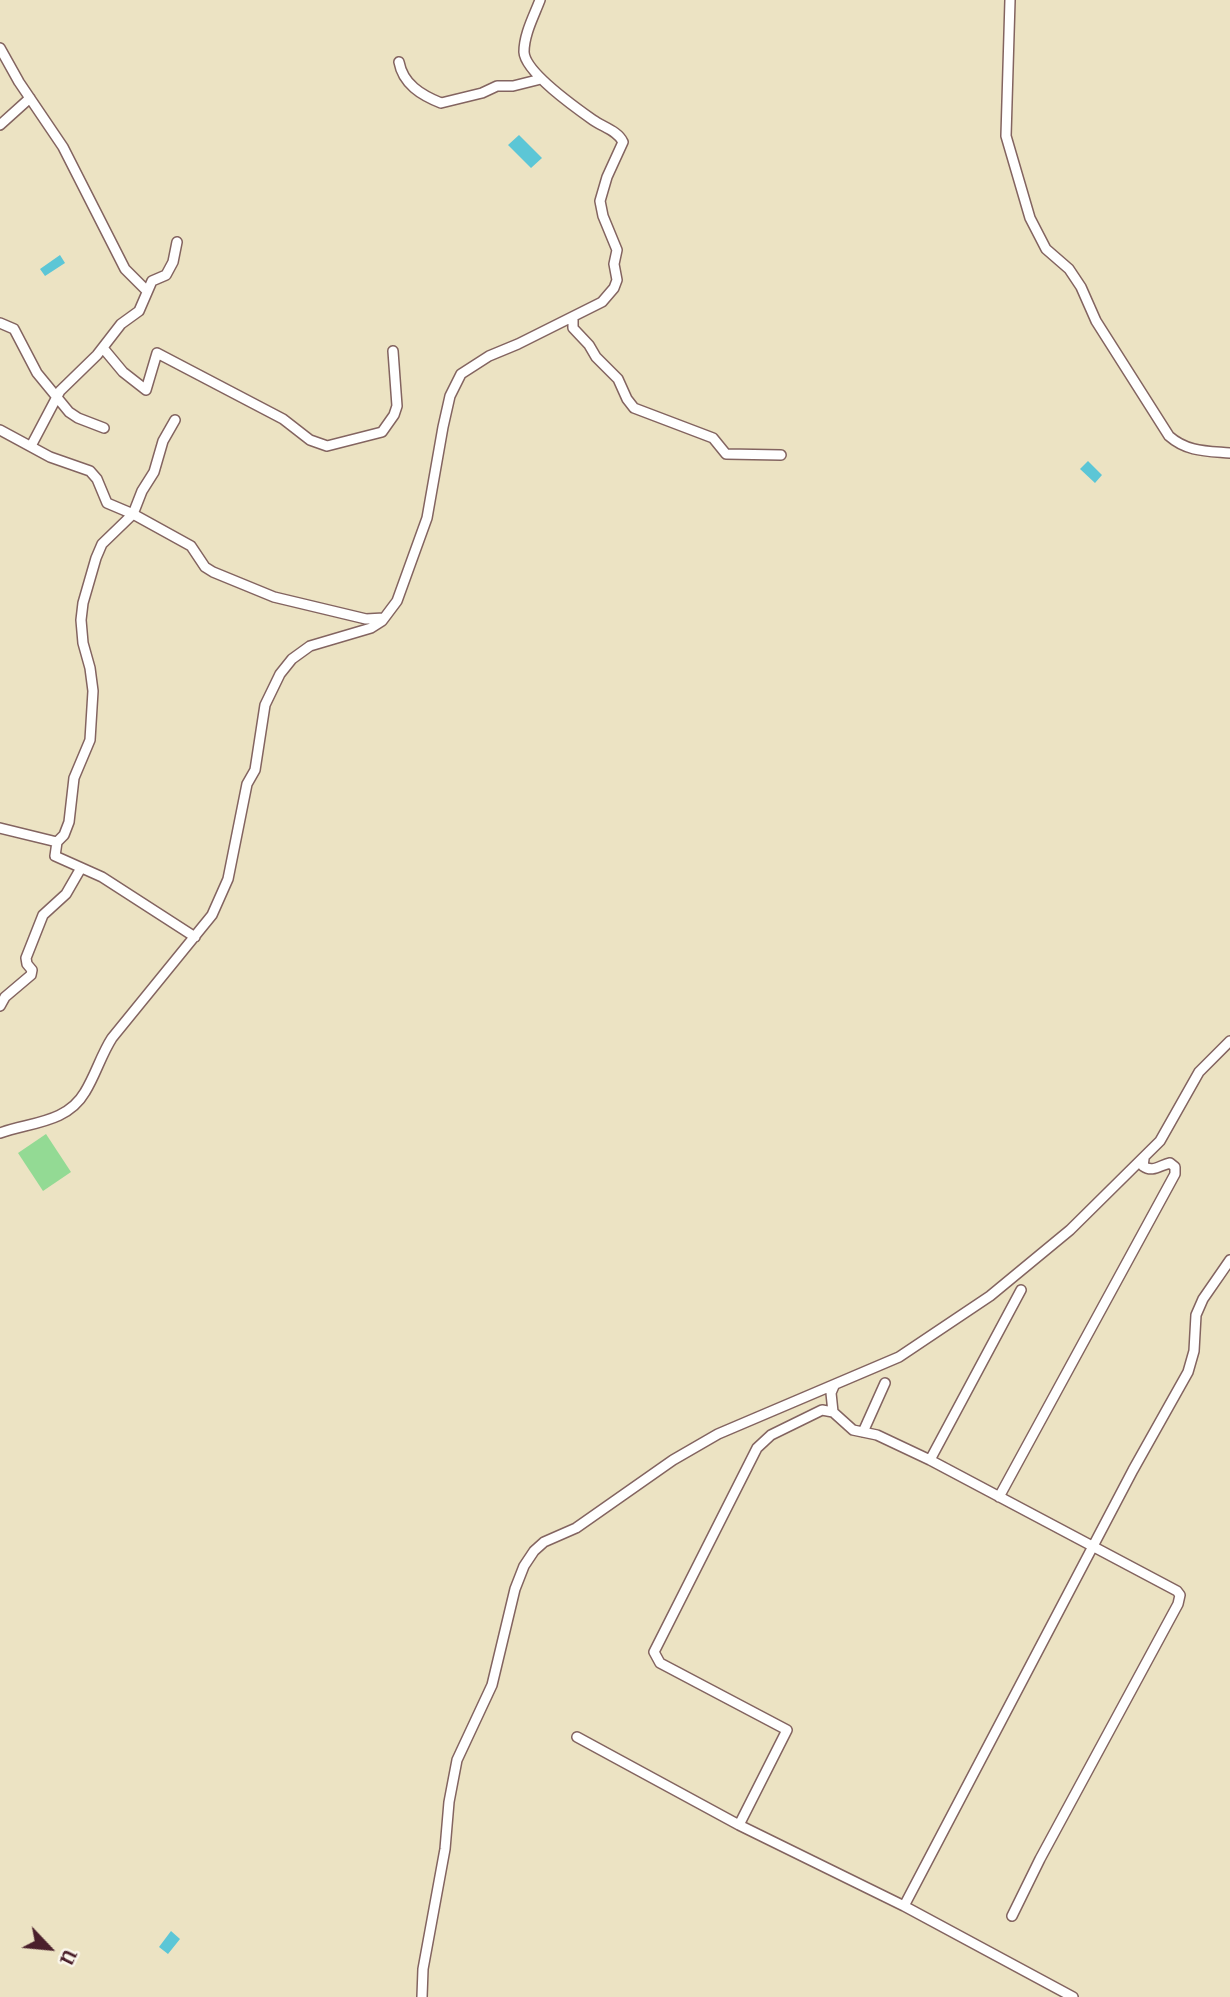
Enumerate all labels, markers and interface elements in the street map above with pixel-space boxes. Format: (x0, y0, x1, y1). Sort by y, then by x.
north arrow (14, 1913, 84, 1983)
text: U (55, 1946, 81, 1969)

